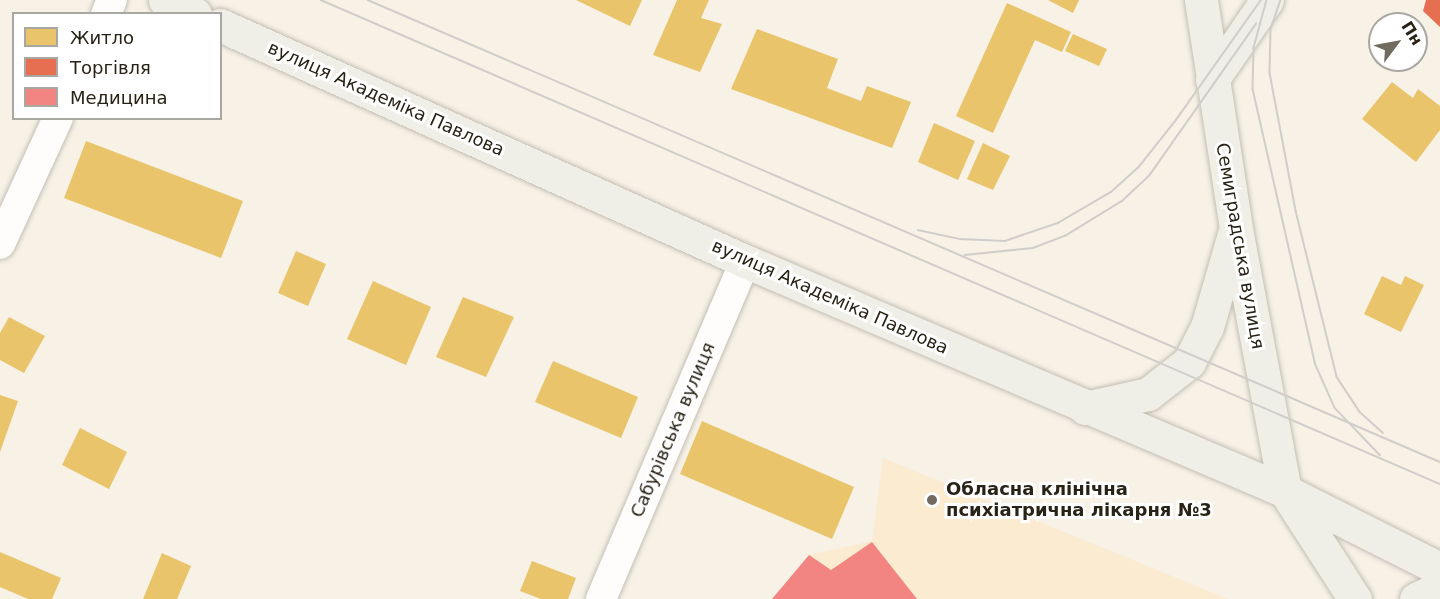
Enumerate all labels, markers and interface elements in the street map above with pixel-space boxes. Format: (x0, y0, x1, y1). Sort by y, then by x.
legend (12, 12, 222, 120)
north arrow (1368, 12, 1428, 72)
text: Пн (1397, 18, 1427, 49)
text: Житло (70, 27, 134, 48)
street label: вулиця Академіка Павлова (264, 37, 508, 161)
text: Торгівля (70, 57, 151, 78)
text: Медицина (70, 87, 168, 108)
street label: Семиградська вулиця (1211, 141, 1269, 351)
street label: вулиця Академіка Павлова (708, 235, 952, 359)
street label: Сабурівська вулиця (626, 339, 720, 521)
place label: Обласна клінічна психіатрична лікарня №3 (946, 479, 1212, 522)
marker: Обласна клінічна психіатрична лікарня №3 (923, 491, 941, 509)

